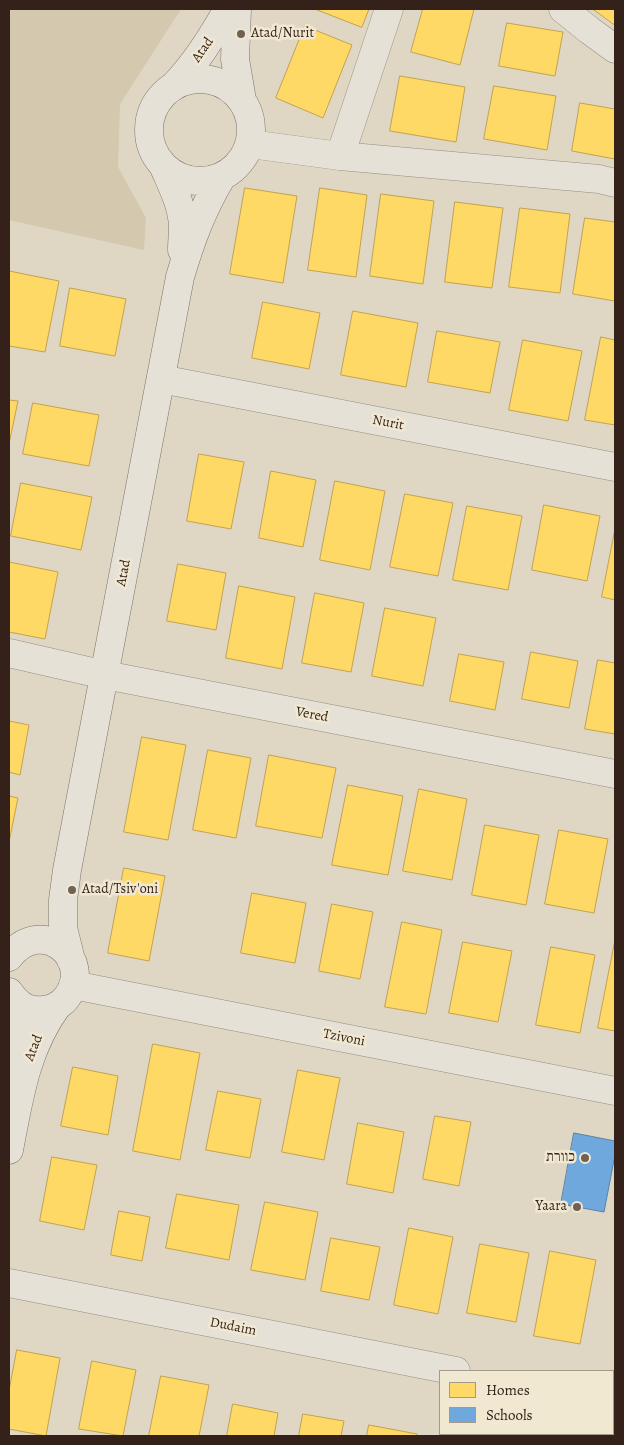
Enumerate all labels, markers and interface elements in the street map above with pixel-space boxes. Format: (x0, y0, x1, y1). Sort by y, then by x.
place label: Atad/Nurit (251, 26, 314, 42)
marker: Atad/Nurit (235, 28, 247, 40)
street label: Atad (188, 34, 218, 66)
street label: Nurit (371, 412, 405, 434)
street label: Atad (113, 558, 135, 588)
street label: Vered (294, 704, 330, 726)
place label: Atad/Tsiv'oni (82, 882, 158, 898)
marker: Atad/Tsiv'oni (66, 884, 78, 896)
street label: Tzivoni (322, 1026, 366, 1050)
street label: Atad (21, 1032, 47, 1064)
place label: כוורת (546, 1150, 575, 1166)
marker: כוורת (579, 1152, 591, 1164)
place label: Yaara (536, 1199, 567, 1215)
marker: Yaara (571, 1201, 583, 1213)
street label: Dudaim (208, 1314, 258, 1340)
legend (439, 1370, 614, 1435)
text: Homes (486, 1380, 530, 1400)
text: Schools (486, 1405, 533, 1425)

